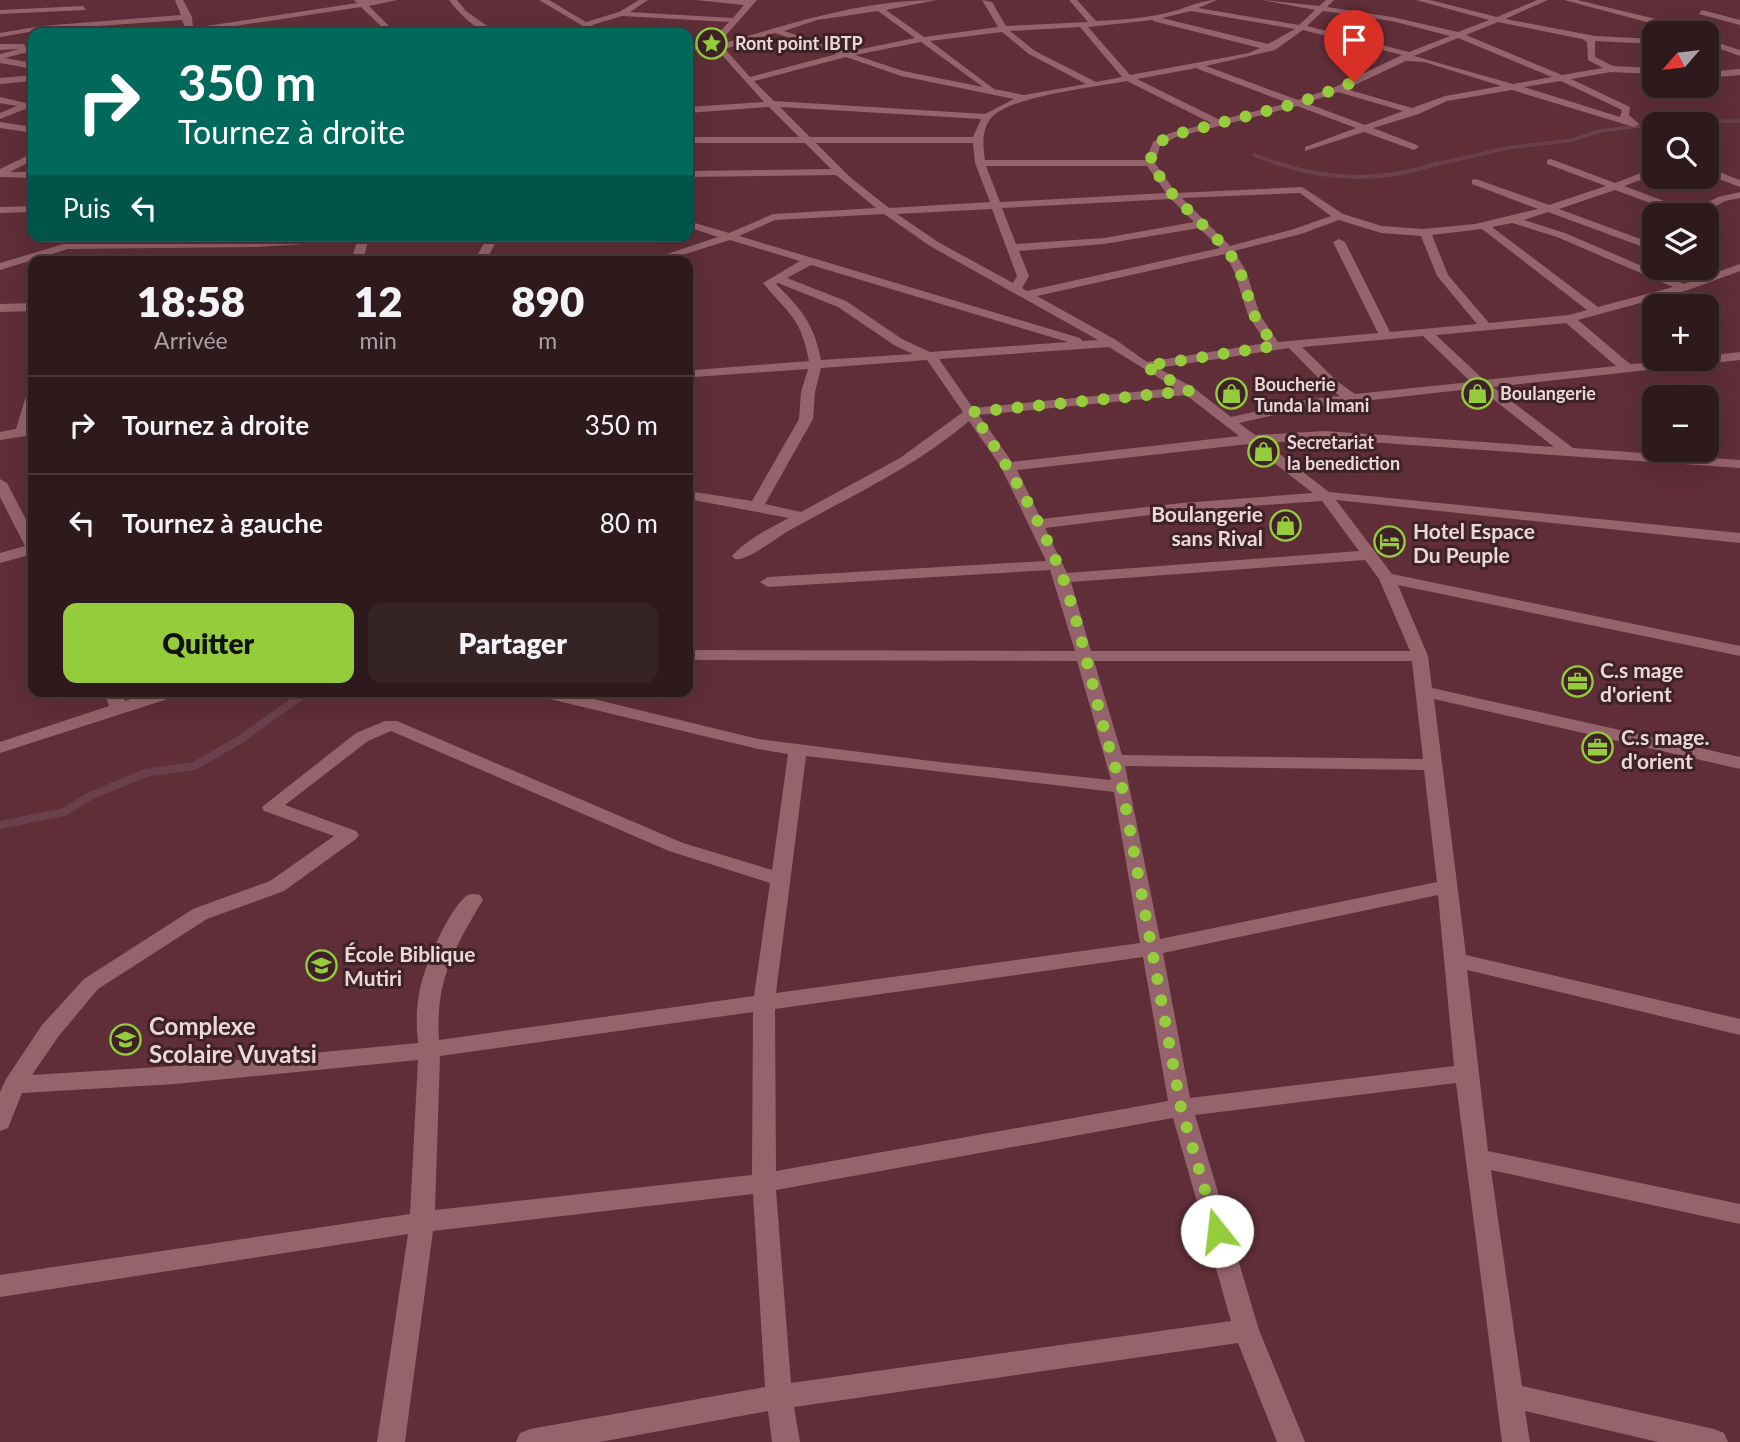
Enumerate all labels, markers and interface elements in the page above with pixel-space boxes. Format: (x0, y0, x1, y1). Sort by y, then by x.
pin (1324, 10, 1384, 82)
icon: arrive (1335, 21, 1373, 59)
north arrow (1642, 21, 1718, 98)
map controls (1642, 21, 1719, 462)
place icon: Ront point IBTP (695, 26, 729, 60)
place label: Ront point IBTP (735, 32, 863, 54)
text: 350 m (178, 53, 316, 111)
icon: right (63, 56, 154, 147)
text: Tournez à droite (178, 112, 405, 151)
button: search (1642, 112, 1719, 189)
icon: left (125, 189, 163, 227)
text: Puis (63, 192, 111, 224)
button: layers (1642, 203, 1719, 280)
text: 18:58 (137, 276, 245, 326)
text: 12 (354, 276, 403, 326)
text: 890 (511, 276, 584, 326)
button: + (1642, 294, 1719, 371)
text: Arrivée (154, 326, 228, 354)
text: min (360, 326, 397, 354)
text: m (538, 326, 557, 354)
place label: Boucherie Tunda la Imani (1254, 373, 1369, 416)
shop icon: Boulangerie (1460, 376, 1494, 410)
shop icon: Boucherie Tunda la Imani (1214, 377, 1248, 411)
place label: Boulangerie (1500, 382, 1596, 404)
button: − (1642, 385, 1719, 462)
icon: right (63, 406, 101, 444)
text: Tournez à droite (122, 409, 309, 441)
text: 350 m (585, 409, 658, 441)
place label: Secretariat la benediction (1287, 431, 1400, 474)
shop icon: Secretariat la benediction (1247, 435, 1281, 469)
place label: Boulangerie sans Rival (1151, 501, 1263, 550)
icon: left (63, 504, 101, 542)
text: Tournez à gauche (122, 507, 323, 539)
text: 80 m (600, 507, 658, 539)
shop icon: Boulangerie sans Rival (1269, 508, 1303, 542)
place label: Hotel Espace Du Peuple (1413, 518, 1535, 567)
hotel icon: Hotel Espace Du Peuple (1373, 525, 1407, 559)
button: Quitter (63, 603, 354, 683)
button: Partager (368, 603, 658, 683)
place label: C.s mage d'orient (1600, 657, 1684, 706)
office icon: C.s mage d'orient (1560, 664, 1594, 698)
place label: C.s mage. d'orient (1621, 724, 1710, 773)
office icon: C.s mage. d'orient (1581, 731, 1615, 765)
place label: École Biblique Mutiri (344, 941, 476, 990)
school or university icon: École Biblique Mutiri (304, 948, 338, 982)
place label: Complexe Scolaire Vuvatsi (149, 1011, 317, 1068)
school or university icon: Complexe Scolaire Vuvatsi (109, 1022, 143, 1056)
position arrow (1180, 1194, 1254, 1268)

